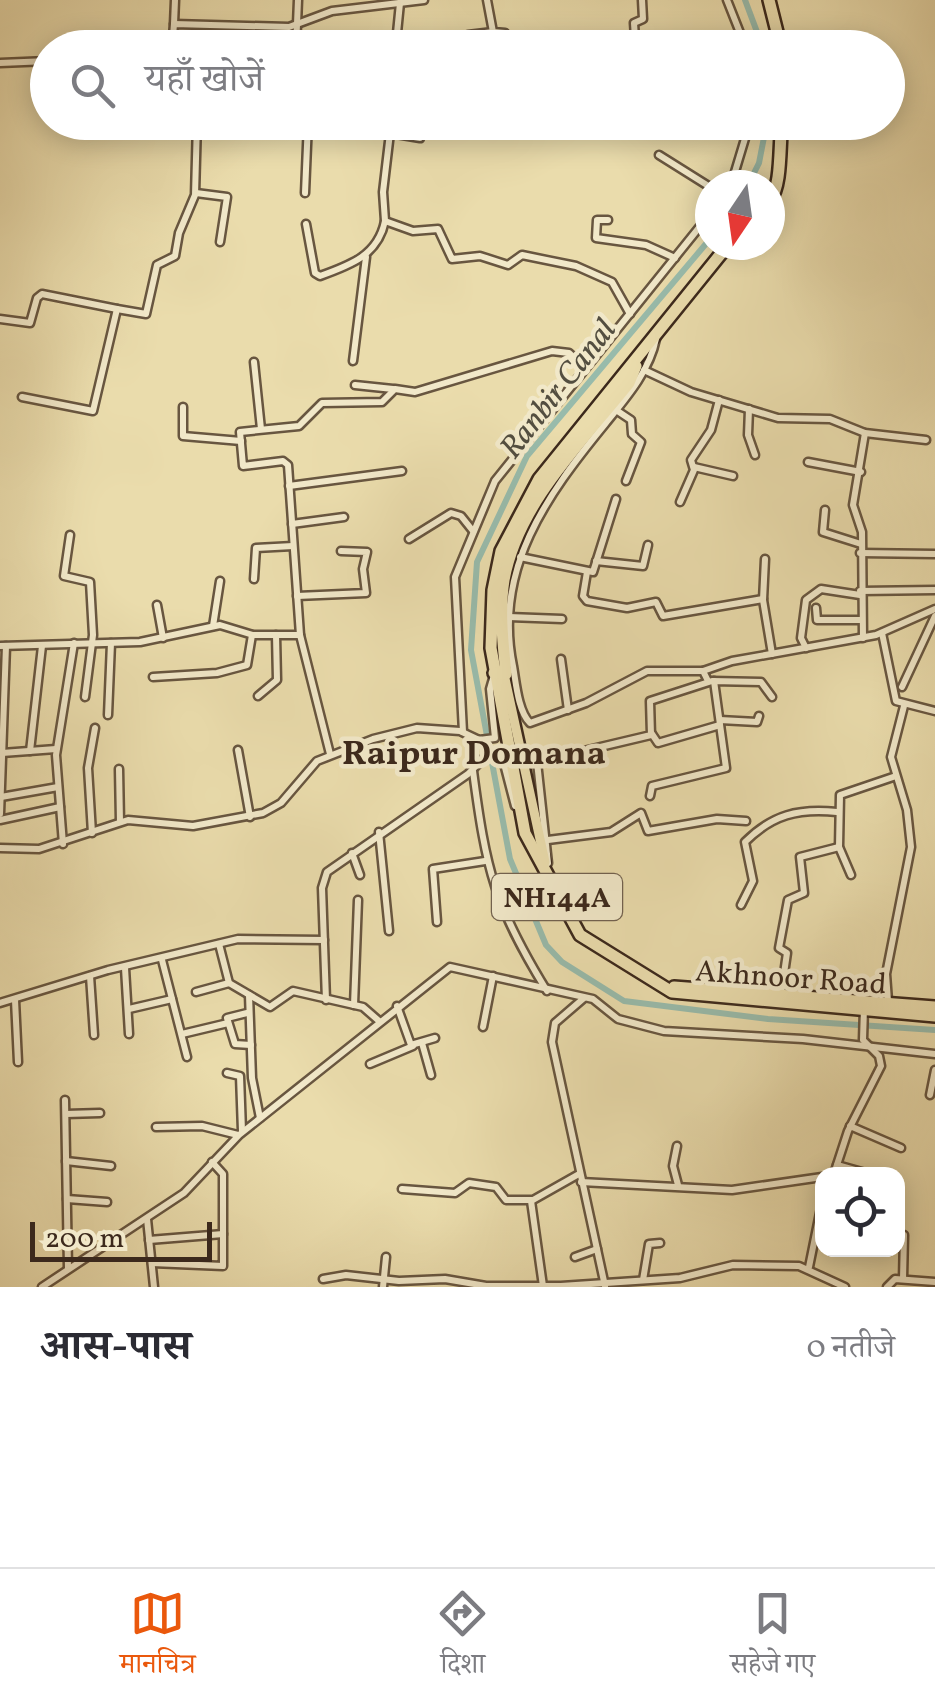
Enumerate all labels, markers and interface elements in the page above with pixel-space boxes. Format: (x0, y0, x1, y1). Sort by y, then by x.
search box (30, 30, 905, 140)
text: यहाँ खोजें (145, 55, 264, 108)
icon: search (65, 58, 120, 113)
north arrow (695, 170, 785, 260)
water label: Ranbir Canal (491, 311, 628, 469)
district label: Raipur Domana (342, 731, 606, 779)
road number: NH144A (492, 874, 622, 920)
street label: Akhnoor Road (694, 951, 888, 1007)
map controls (815, 1167, 905, 1257)
button: locate (815, 1167, 905, 1257)
scale bar (30, 1217, 212, 1262)
text: 200 m (45, 1220, 124, 1259)
text: आस-पास (40, 1319, 191, 1378)
text: 0 नतीजे (806, 1327, 895, 1371)
tab: मानचित्र (120, 1586, 196, 1691)
tab: दिशा (435, 1586, 490, 1691)
tab: सहेजे गए (730, 1586, 815, 1691)

